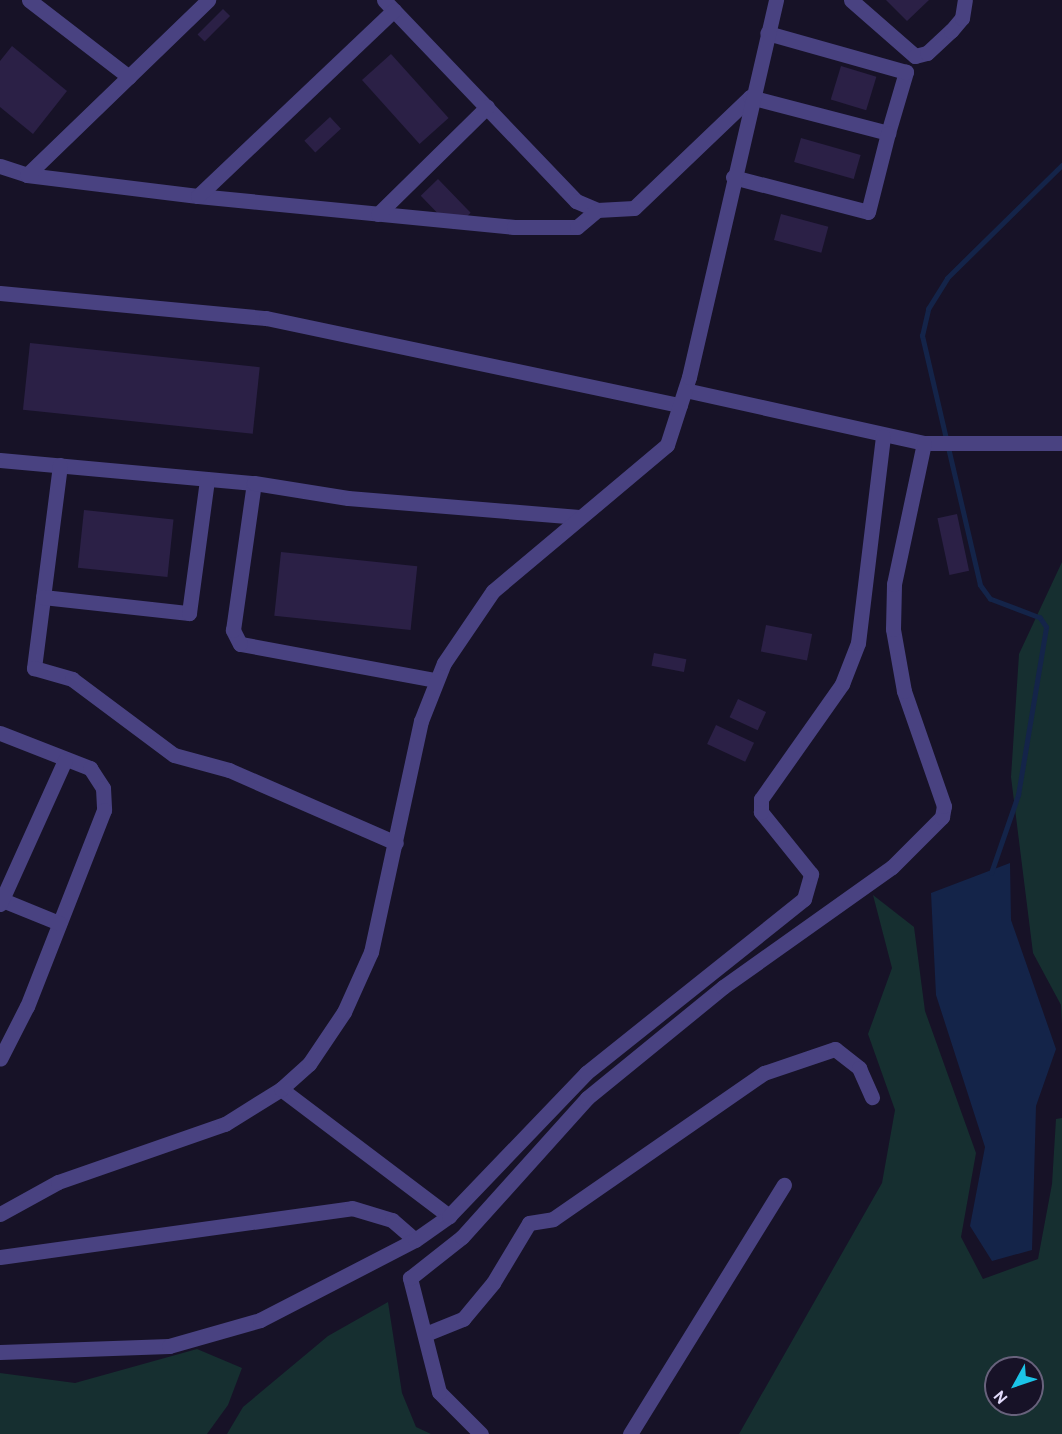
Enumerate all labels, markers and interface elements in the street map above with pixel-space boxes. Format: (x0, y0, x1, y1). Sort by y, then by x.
north arrow (984, 1356, 1044, 1416)
text: N (990, 1385, 1013, 1407)

